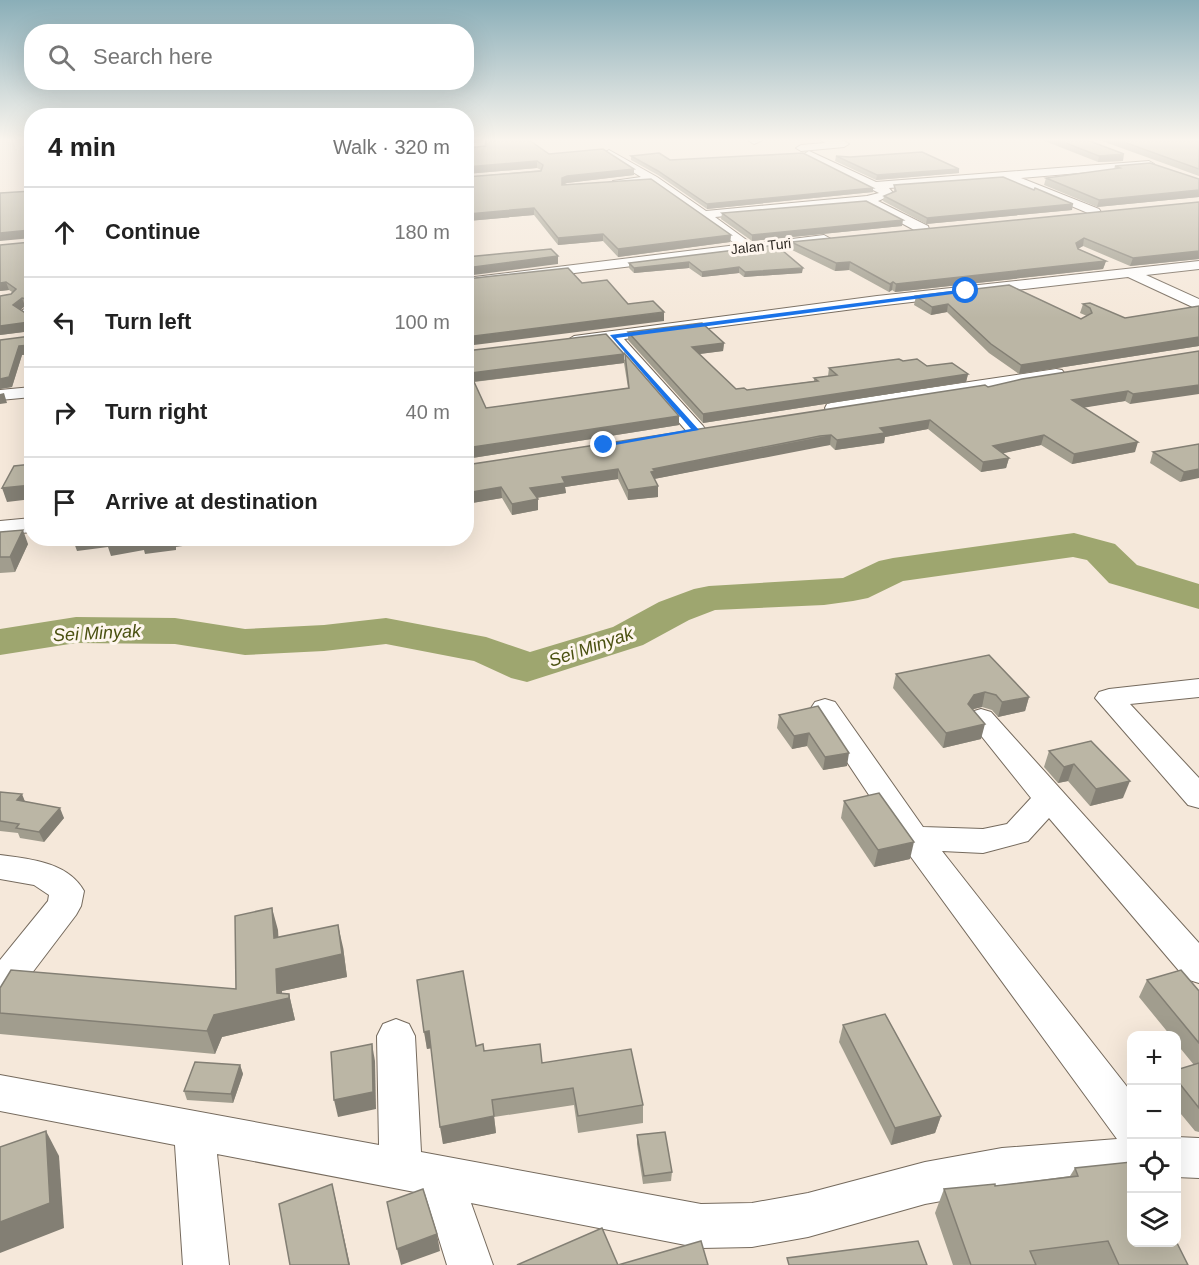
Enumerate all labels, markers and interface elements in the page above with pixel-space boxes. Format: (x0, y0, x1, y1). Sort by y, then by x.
search box (24, 24, 474, 90)
icon: search (45, 41, 78, 74)
text: Search here (93, 44, 213, 69)
text: 4 min (48, 132, 116, 162)
text: Walk · 320 m (333, 136, 450, 158)
icon: ahead (48, 216, 81, 249)
text: Continue (105, 219, 200, 244)
text: 180 m (394, 221, 450, 243)
street label: Jalan Turi (730, 235, 792, 257)
route start (952, 277, 978, 303)
icon: left (48, 306, 81, 339)
text: Turn left (105, 309, 191, 334)
text: 100 m (394, 311, 450, 333)
icon: right (48, 396, 81, 429)
text: Turn right (105, 399, 207, 424)
text: 40 m (406, 401, 450, 423)
route end (590, 431, 616, 457)
icon: arrive (48, 486, 81, 519)
text: Arrive at destination (105, 489, 318, 514)
water label: Sei Minyak (53, 621, 142, 645)
water label: Sei Minyak (546, 623, 637, 671)
map controls (1127, 1031, 1181, 1247)
button: + (1127, 1031, 1181, 1085)
button: − (1127, 1085, 1181, 1139)
button: locate (1127, 1139, 1181, 1193)
button: layers (1127, 1193, 1181, 1247)

